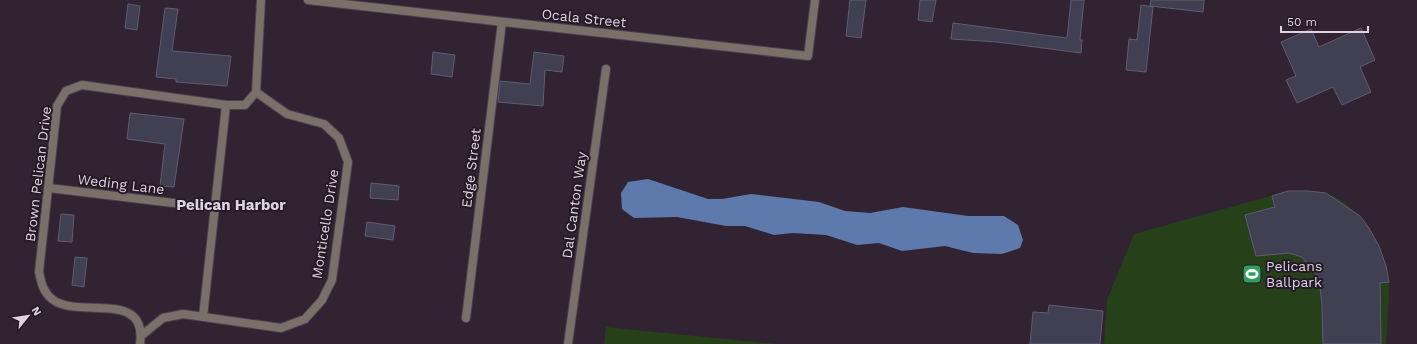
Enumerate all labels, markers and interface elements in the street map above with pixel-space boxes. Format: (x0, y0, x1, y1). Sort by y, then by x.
street label: Ocala Street (541, 6, 627, 30)
scale bar (1281, 8, 1368, 34)
text: 50 m (1287, 15, 1317, 29)
street label: Brown Pelican Drive (22, 105, 54, 243)
street label: Edge Street (458, 127, 484, 209)
street label: Dal Canton Way (559, 150, 590, 259)
street label: Monticello Drive (308, 168, 342, 280)
street label: Weding Lane (77, 171, 165, 197)
district label: Pelican Harbor (176, 196, 286, 214)
place label: Pelicans Ballpark (1266, 258, 1322, 290)
sports icon: Pelicans Ballpark (1241, 263, 1263, 285)
north arrow (8, 296, 48, 336)
text: N (29, 304, 44, 318)

